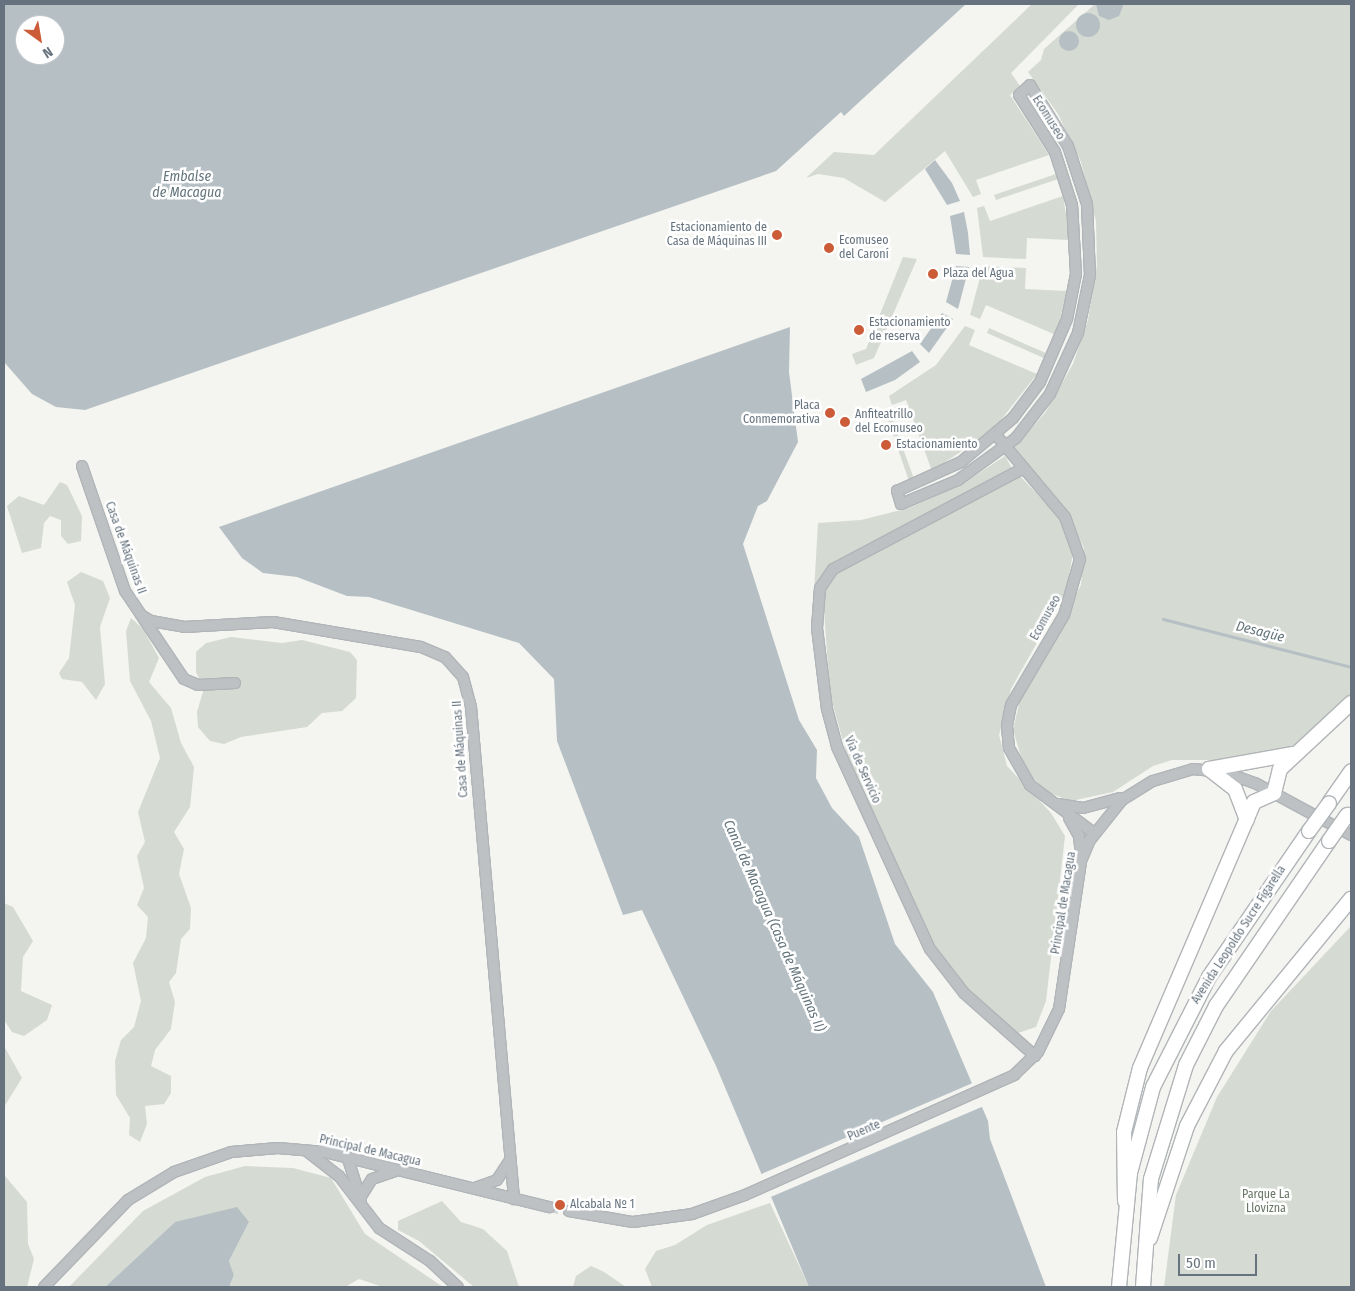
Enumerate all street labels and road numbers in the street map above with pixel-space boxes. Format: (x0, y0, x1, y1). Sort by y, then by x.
street label: Ecomuseo (1029, 93, 1067, 143)
street label: Casa de Máquinas II (102, 500, 148, 596)
street label: Ecomuseo (1028, 593, 1064, 643)
street label: Casa de Máquinas II (450, 700, 472, 798)
street label: Vía de Servicio (841, 734, 883, 806)
street label: Principal de Macagua (1049, 851, 1079, 955)
street label: Avenida Leopoldo Sucre Figarella (1189, 863, 1289, 1007)
street label: Puente (845, 1118, 883, 1144)
street label: Principal de Macagua (318, 1132, 422, 1170)

